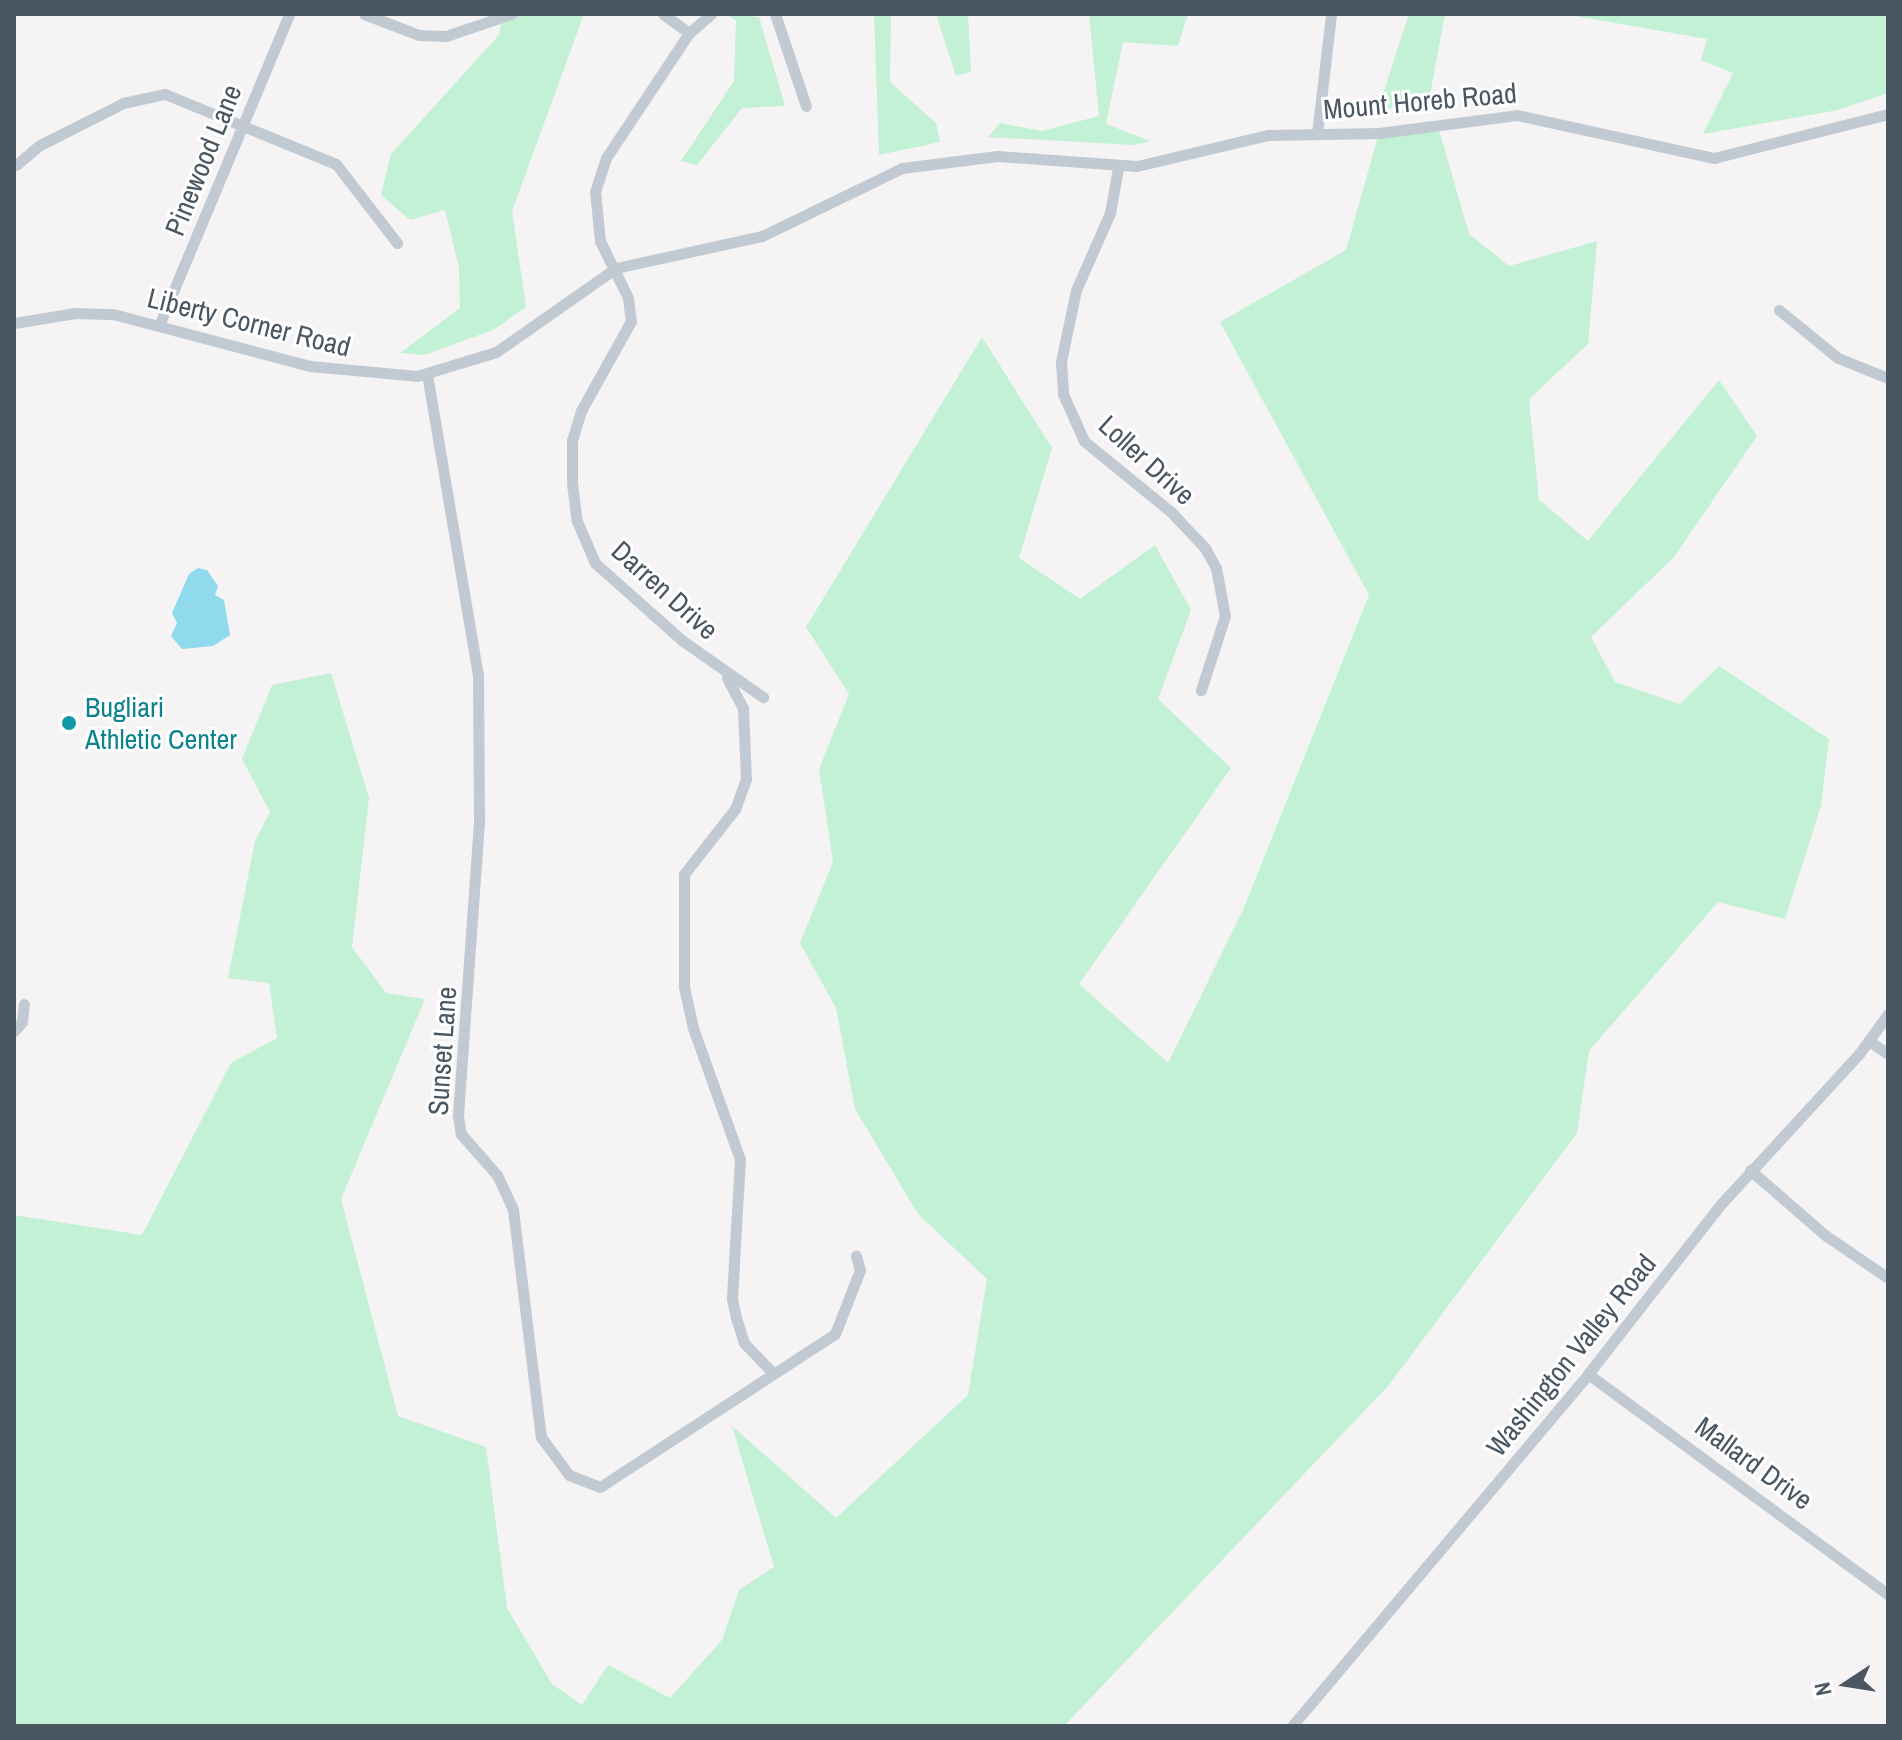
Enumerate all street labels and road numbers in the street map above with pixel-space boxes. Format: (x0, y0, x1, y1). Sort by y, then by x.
street label: Mount Horeb Road (1322, 76, 1518, 126)
street label: Pinewood Lane (158, 80, 248, 240)
street label: Liberty Corner Road (144, 281, 354, 363)
street label: Loller Drive (1092, 408, 1202, 512)
street label: Darren Drive (605, 534, 725, 646)
street label: Sunset Lane (421, 986, 463, 1116)
street label: Washington Valley Road (1479, 1247, 1663, 1463)
street label: Mallard Drive (1689, 1409, 1819, 1517)

